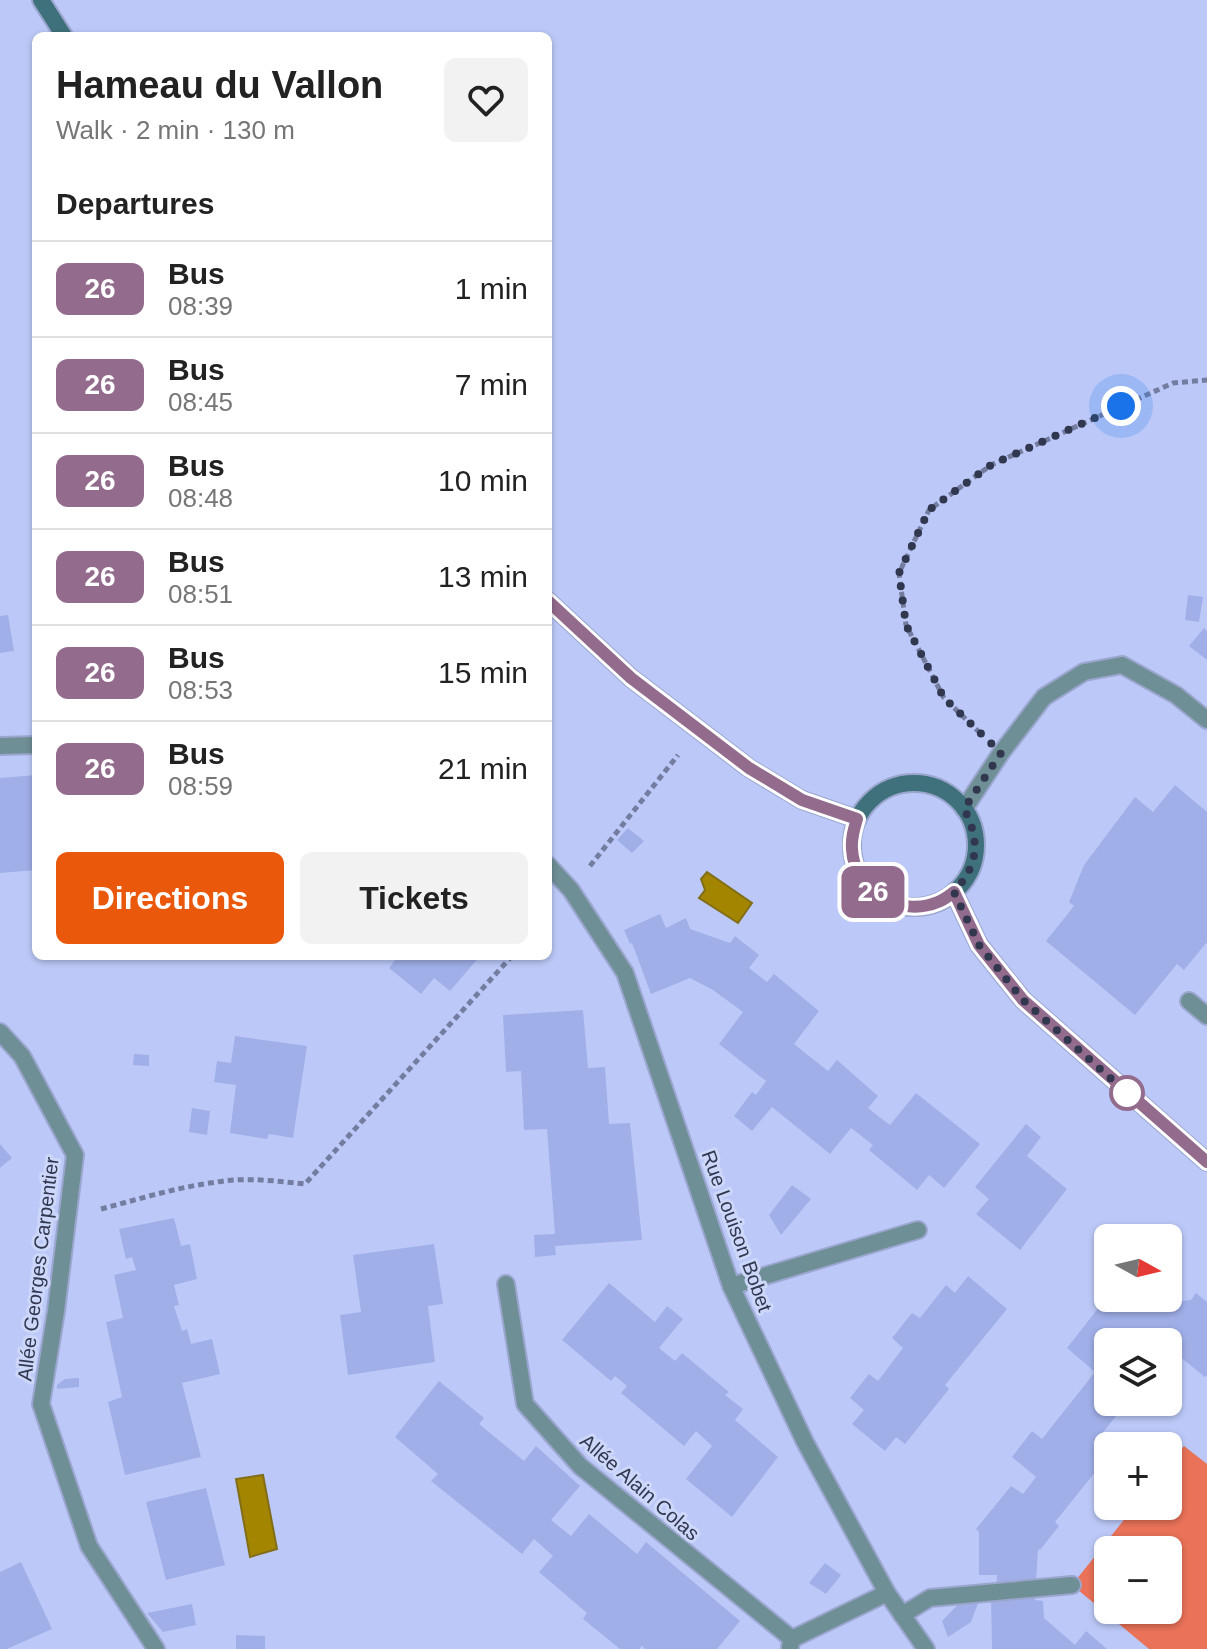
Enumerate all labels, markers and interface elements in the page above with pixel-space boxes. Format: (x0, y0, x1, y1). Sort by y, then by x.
button: heart (444, 58, 528, 142)
text: Hameau du Vallon (56, 64, 383, 106)
text: Walk · 2 min · 130 m (56, 115, 295, 145)
text: Departures (56, 187, 214, 220)
text: Bus (168, 257, 225, 290)
text: 1 min (455, 272, 528, 305)
text: 26 (84, 273, 116, 304)
text: 08:39 (168, 291, 233, 321)
text: Bus (168, 353, 225, 386)
text: 7 min (455, 368, 528, 401)
text: 26 (84, 369, 116, 400)
your location (1101, 386, 1141, 426)
text: 08:45 (168, 387, 233, 417)
text: Bus (168, 449, 225, 482)
text: 10 min (438, 464, 528, 497)
text: 26 (84, 465, 116, 496)
text: 08:48 (168, 483, 233, 513)
text: Bus (168, 545, 225, 578)
text: 13 min (438, 560, 528, 593)
text: 26 (84, 561, 116, 592)
text: 08:51 (168, 579, 233, 609)
text: Bus (168, 641, 225, 674)
text: 15 min (438, 656, 528, 689)
text: 26 (84, 657, 116, 688)
text: 08:53 (168, 675, 233, 705)
text: Bus (168, 737, 225, 770)
text: 21 min (438, 752, 528, 785)
text: 26 (84, 753, 116, 784)
text: 08:59 (168, 771, 233, 801)
button: Directions (56, 852, 284, 944)
button: Tickets (300, 852, 528, 944)
line badge: 26 (837, 866, 909, 918)
text: 26 (857, 876, 889, 907)
unlabelled marker (1110, 1076, 1144, 1110)
street label: Rue Louison Bobet (698, 1147, 777, 1315)
street label: Allée Georges Carpentier (13, 1155, 63, 1382)
north arrow (1094, 1224, 1182, 1312)
map controls (1094, 1224, 1182, 1624)
button: layers (1094, 1328, 1182, 1416)
street label: Allée Alain Colas (576, 1429, 704, 1545)
button: + (1094, 1432, 1182, 1520)
button: − (1094, 1536, 1182, 1624)

